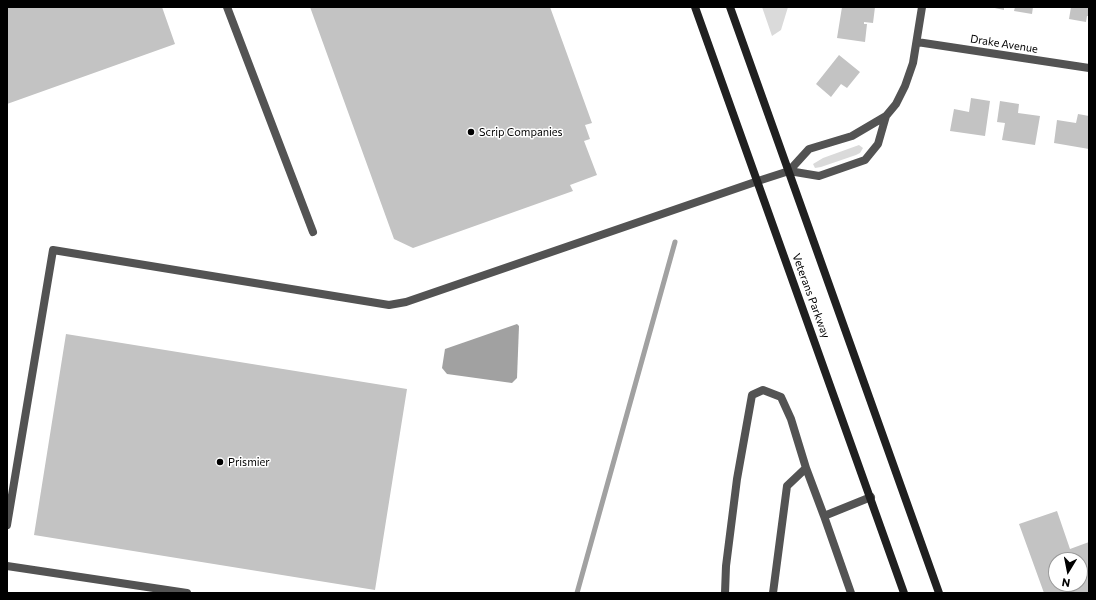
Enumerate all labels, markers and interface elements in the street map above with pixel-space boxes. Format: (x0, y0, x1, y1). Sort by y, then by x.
street label: Drake Avenue (969, 32, 1039, 56)
place label: Scrip Companies (479, 125, 563, 139)
marker: Scrip Companies (466, 127, 476, 137)
street label: Veterans Parkway (790, 252, 832, 340)
place label: Prismier (228, 455, 270, 469)
marker: Prismier (215, 457, 225, 467)
north arrow (1048, 552, 1088, 592)
text: N (1061, 576, 1071, 590)

